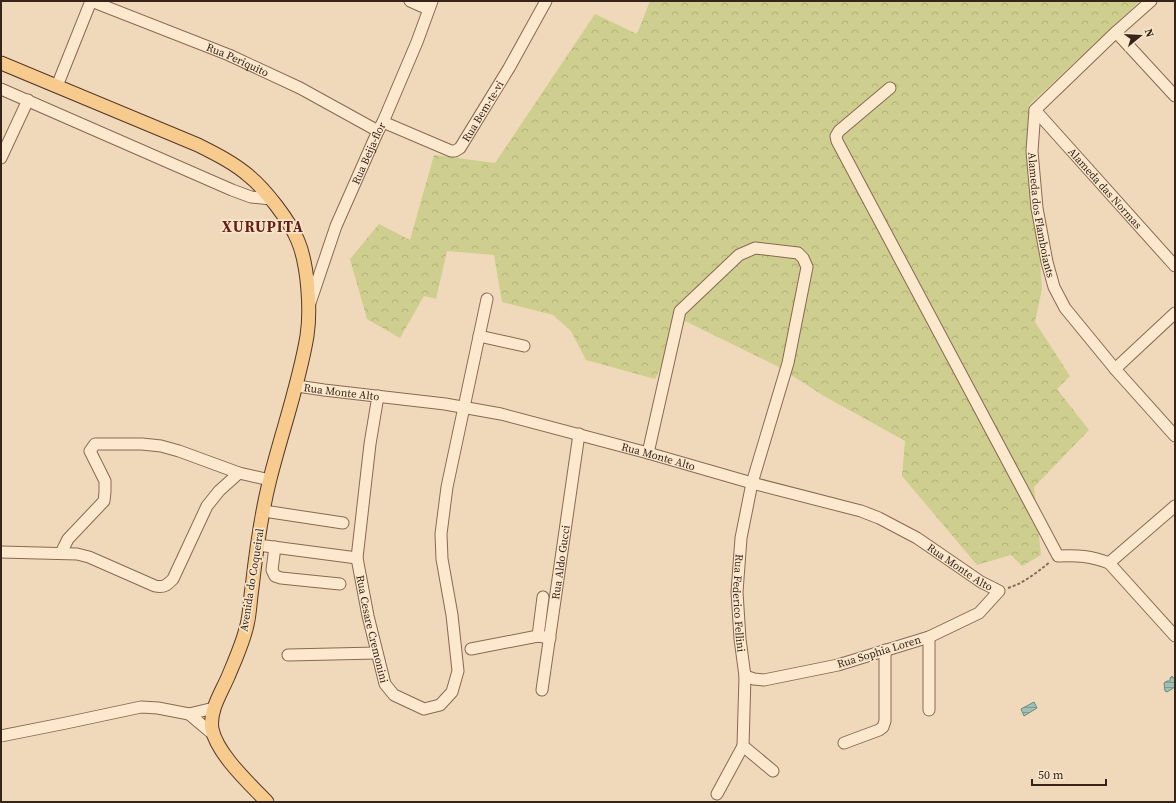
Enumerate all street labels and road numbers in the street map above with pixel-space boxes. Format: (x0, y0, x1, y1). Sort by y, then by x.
street label: Rua Periquito (204, 39, 271, 80)
street label: Rua Bem-te-vi (458, 78, 507, 144)
street label: Rua Beija-flor (348, 119, 389, 187)
street label: Alameda das Normas (1065, 144, 1146, 232)
street label: Alameda dos Flamboiants (1025, 152, 1059, 280)
street label: Rua Monte Alto (303, 380, 380, 404)
street label: Rua Monte Alto (620, 439, 697, 474)
street label: Rua Aldo Gucci (548, 524, 573, 601)
street label: Avenida do Coqueiral (236, 527, 268, 633)
street label: Rua Monte Alto (924, 540, 995, 594)
street label: Rua Federico Fellini (729, 553, 749, 653)
street label: Rua Cesare Cremonini (353, 574, 392, 684)
street label: Rua Sophia Loren (835, 632, 923, 672)

